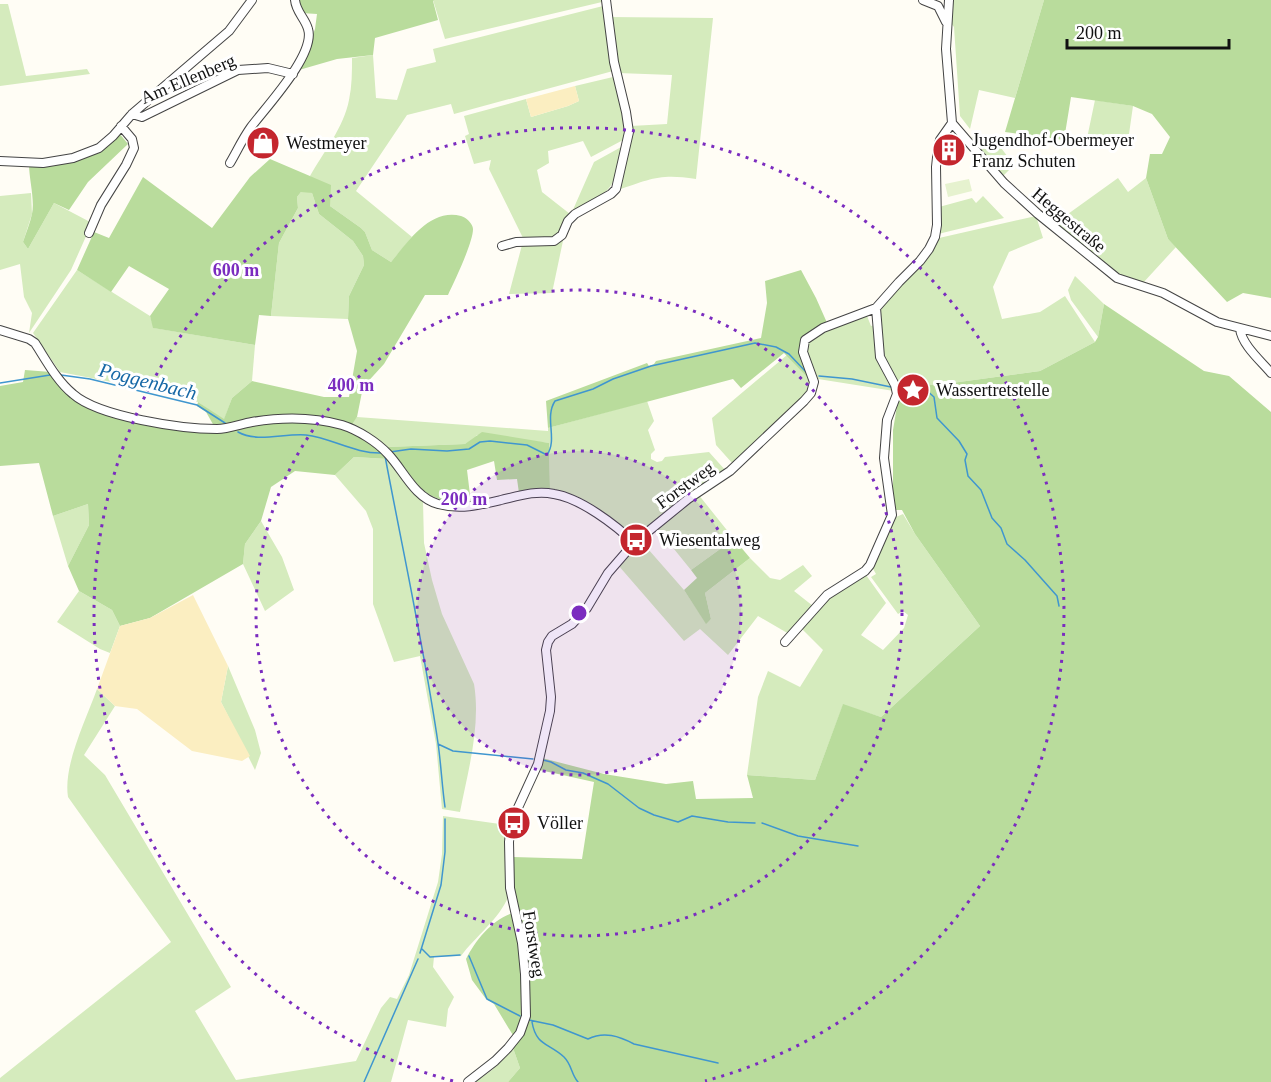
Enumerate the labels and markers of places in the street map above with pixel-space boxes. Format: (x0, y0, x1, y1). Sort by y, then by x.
shop icon: Westmeyer (245, 125, 281, 161)
place label: Jugendhof-Obermeyer Franz Schuten (972, 130, 1134, 171)
building icon: Jugendhof-Obermeyer Franz Schuten (931, 132, 967, 168)
place label: Westmeyer (286, 133, 367, 153)
place icon: Wassertretstelle (895, 372, 931, 408)
place label: Wassertretstelle (936, 380, 1050, 400)
bus stop icon: Wiesentalweg (618, 522, 654, 558)
place label: Wiesentalweg (659, 530, 760, 550)
centre of rings (569, 603, 589, 623)
bus stop icon: Völler (496, 805, 532, 841)
place label: Völler (537, 813, 583, 833)

